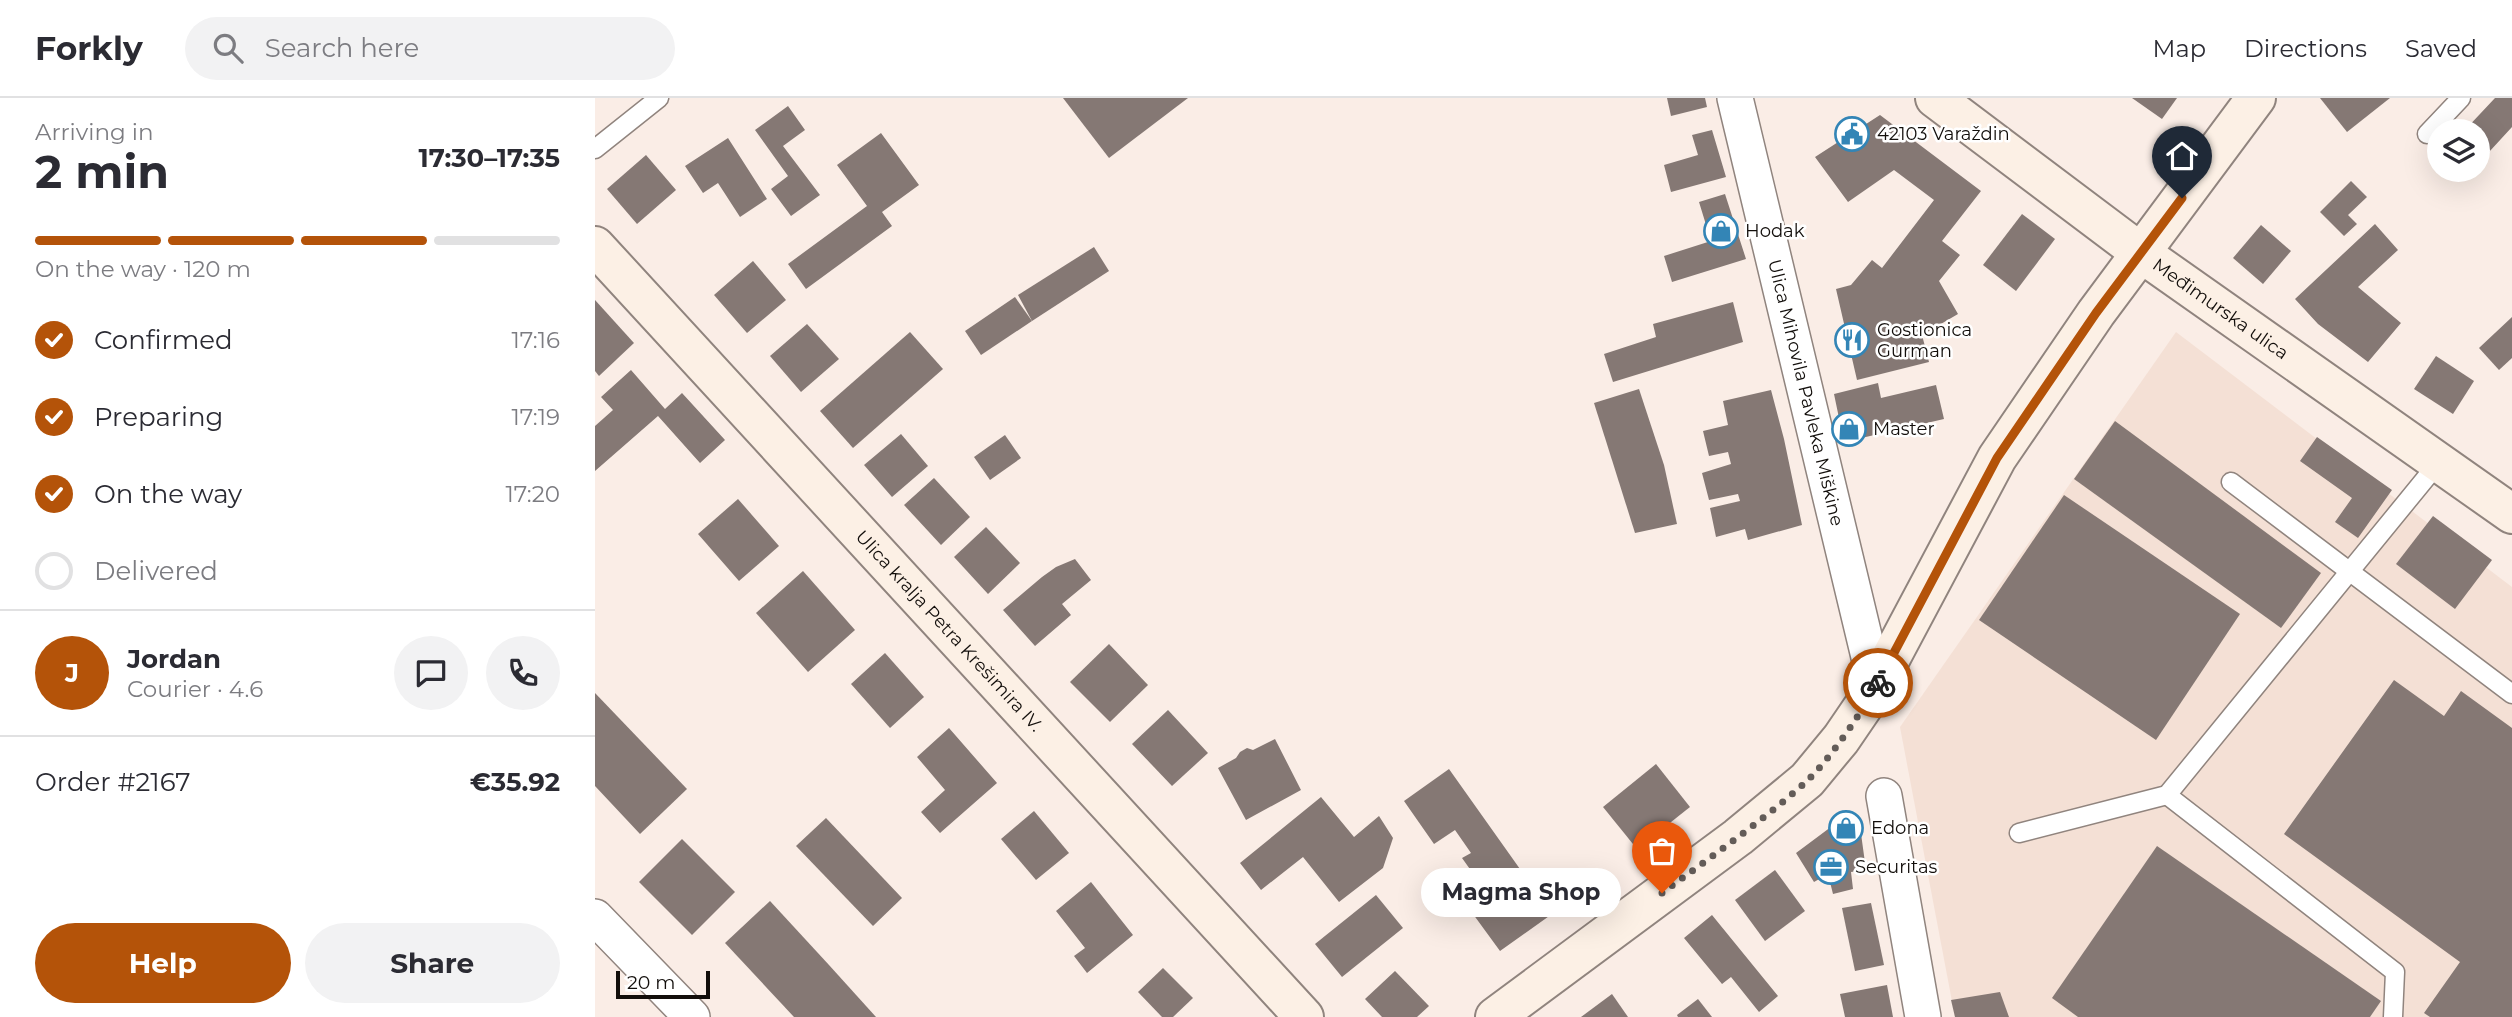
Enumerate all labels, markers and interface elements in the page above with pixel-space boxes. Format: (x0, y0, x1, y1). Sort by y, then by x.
search box (185, 17, 675, 80)
text: Forkly (35, 28, 143, 68)
icon: search (209, 29, 247, 67)
text: Search here (265, 32, 419, 64)
text: Map (2153, 34, 2206, 63)
text: Directions (2244, 34, 2367, 63)
text: Saved (2405, 34, 2477, 63)
public building icon: 42103 Varaždin (1833, 115, 1871, 153)
text: Arriving in (35, 118, 154, 146)
map controls (2427, 119, 2490, 182)
button: layers (2427, 119, 2490, 182)
place label: 42103 Varaždin (1877, 123, 2010, 145)
pin (2152, 126, 2212, 198)
icon: home (2163, 137, 2201, 175)
text: 17:30–17:35 (419, 142, 560, 174)
text: 2 min (35, 143, 169, 200)
shop icon: Hodak (1702, 212, 1740, 250)
place label: Hodak (1745, 220, 1805, 242)
street label: Međimurska ulica (2148, 254, 2293, 364)
text: On the way · 120 m (35, 255, 251, 283)
street label: Ulica Mihovila Pavleka Miškine (1763, 257, 1848, 528)
place label: Gostionica Gurman (1877, 319, 1972, 362)
icon: check (35, 321, 73, 359)
restaurant icon: Gostionica Gurman (1833, 321, 1871, 359)
text: Confirmed (94, 324, 233, 356)
text: 17:16 (511, 326, 560, 354)
icon: check (35, 398, 73, 436)
text: Preparing (94, 401, 223, 433)
text: 17:19 (511, 403, 560, 431)
shop icon: Master (1830, 410, 1868, 448)
place label: Master (1873, 418, 1935, 440)
icon: check (35, 475, 73, 513)
text: On the way (94, 478, 242, 510)
text: 17:20 (505, 480, 560, 508)
street label: Ulica kralja Petra Krešimira IV. (851, 526, 1047, 736)
text: Delivered (94, 555, 218, 587)
button: chat (394, 636, 468, 710)
button: phone (486, 636, 560, 710)
text: Jordan (127, 643, 221, 675)
courier (1843, 648, 1913, 718)
text: J (65, 657, 79, 689)
icon: bike (1859, 664, 1897, 702)
text: Courier · 4.6 (127, 675, 263, 703)
text: Order #2167 (35, 766, 191, 798)
text: €35.92 (470, 766, 560, 798)
shop icon: Edona (1827, 809, 1865, 847)
place label: Edona (1871, 817, 1929, 839)
pin (1632, 821, 1692, 893)
icon: bag (1643, 832, 1681, 870)
office icon: Securitas (1812, 848, 1850, 886)
place label: Securitas (1855, 856, 1938, 878)
callout: Magma Shop (1420, 868, 1620, 918)
text: Magma Shop (1442, 878, 1600, 906)
button: Help (35, 923, 291, 1003)
button: Share (305, 923, 560, 1003)
scale bar (616, 968, 711, 1000)
text: 20 m (627, 971, 675, 994)

